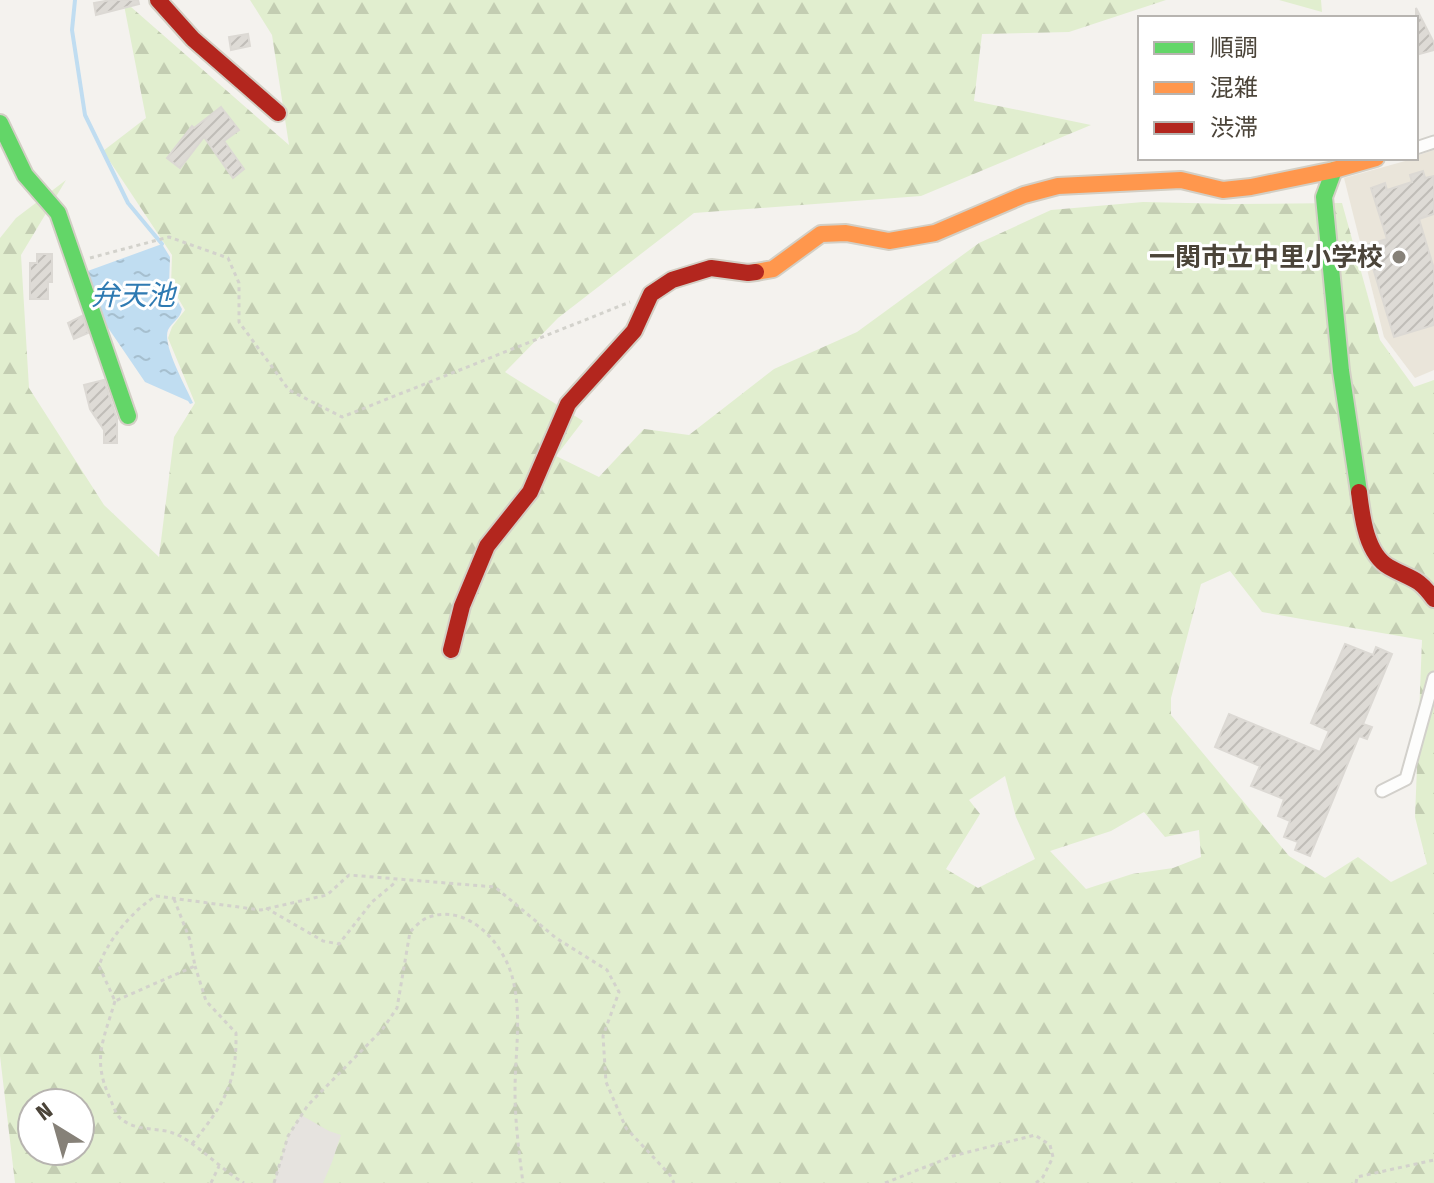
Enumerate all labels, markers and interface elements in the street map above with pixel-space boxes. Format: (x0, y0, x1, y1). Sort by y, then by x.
legend (1138, 16, 1418, 160)
text: 順調 (1210, 34, 1258, 62)
text: 混雑 (1210, 74, 1258, 102)
text: 渋滞 (1210, 114, 1258, 142)
place label: 一関市立中里小学校 (1149, 242, 1383, 273)
marker: 一関市立中里小学校 (1390, 248, 1408, 266)
water label: 弁天池 (91, 279, 178, 312)
north arrow (16, 1087, 96, 1167)
text: N (31, 1097, 58, 1126)

